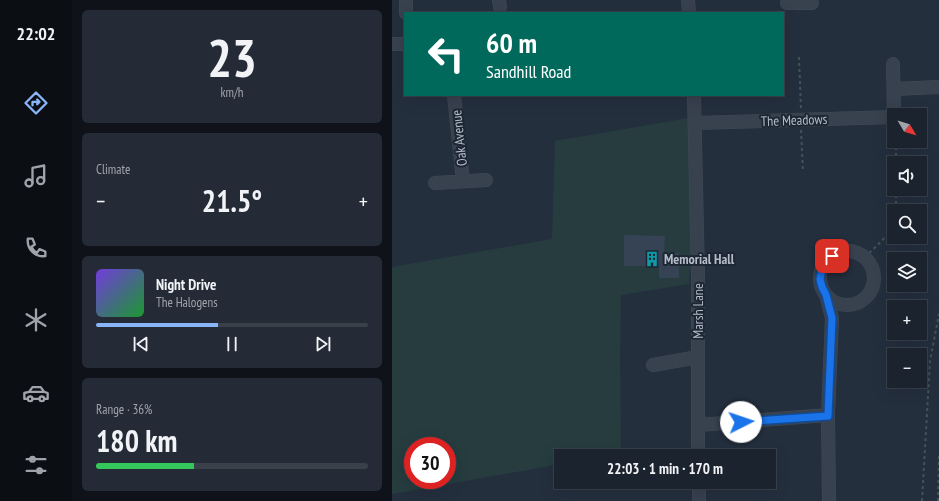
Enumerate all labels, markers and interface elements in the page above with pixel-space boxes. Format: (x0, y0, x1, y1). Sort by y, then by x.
text: 22:02 (17, 22, 55, 45)
text: 23 (207, 24, 257, 91)
text: 60 m (486, 24, 537, 61)
icon: left (420, 28, 472, 80)
text: Sandhill Road (486, 60, 571, 83)
text: km/h (220, 84, 244, 101)
icon: directions (22, 89, 50, 117)
north arrow (887, 108, 927, 148)
map controls (887, 108, 927, 388)
street label: Oak Avenue (447, 109, 471, 167)
street label: The Meadows (760, 110, 828, 130)
button: sound (887, 156, 927, 196)
text: Climate (96, 161, 130, 178)
icon: music (22, 162, 50, 190)
text: 21.5° (202, 181, 262, 220)
text: − (96, 187, 105, 215)
text: + (359, 187, 368, 215)
button: search (887, 204, 927, 244)
icon: phone (22, 234, 50, 262)
pin (815, 239, 849, 273)
icon: arrive (821, 245, 843, 267)
building icon: Memorial Hall (643, 250, 661, 268)
place label: Memorial Hall (664, 250, 735, 268)
button: layers (887, 252, 927, 292)
text: Night Drive (156, 275, 216, 294)
street label: Marsh Lane (689, 283, 707, 339)
text: The Halogens (156, 294, 218, 311)
button: + (887, 300, 927, 340)
icon: climate (22, 306, 50, 334)
icon: previous (130, 333, 152, 355)
icon: pause (221, 333, 243, 355)
icon: next (312, 333, 334, 355)
button: − (887, 348, 927, 388)
icon: car (22, 379, 50, 407)
text: Range · 36% (96, 401, 152, 418)
position arrow (720, 401, 762, 443)
text: 180 km (96, 421, 177, 460)
speed limit sign: 30 (404, 437, 456, 489)
icon: filters (22, 451, 50, 479)
text: 22:03 · 1 min · 170 m (607, 459, 723, 478)

